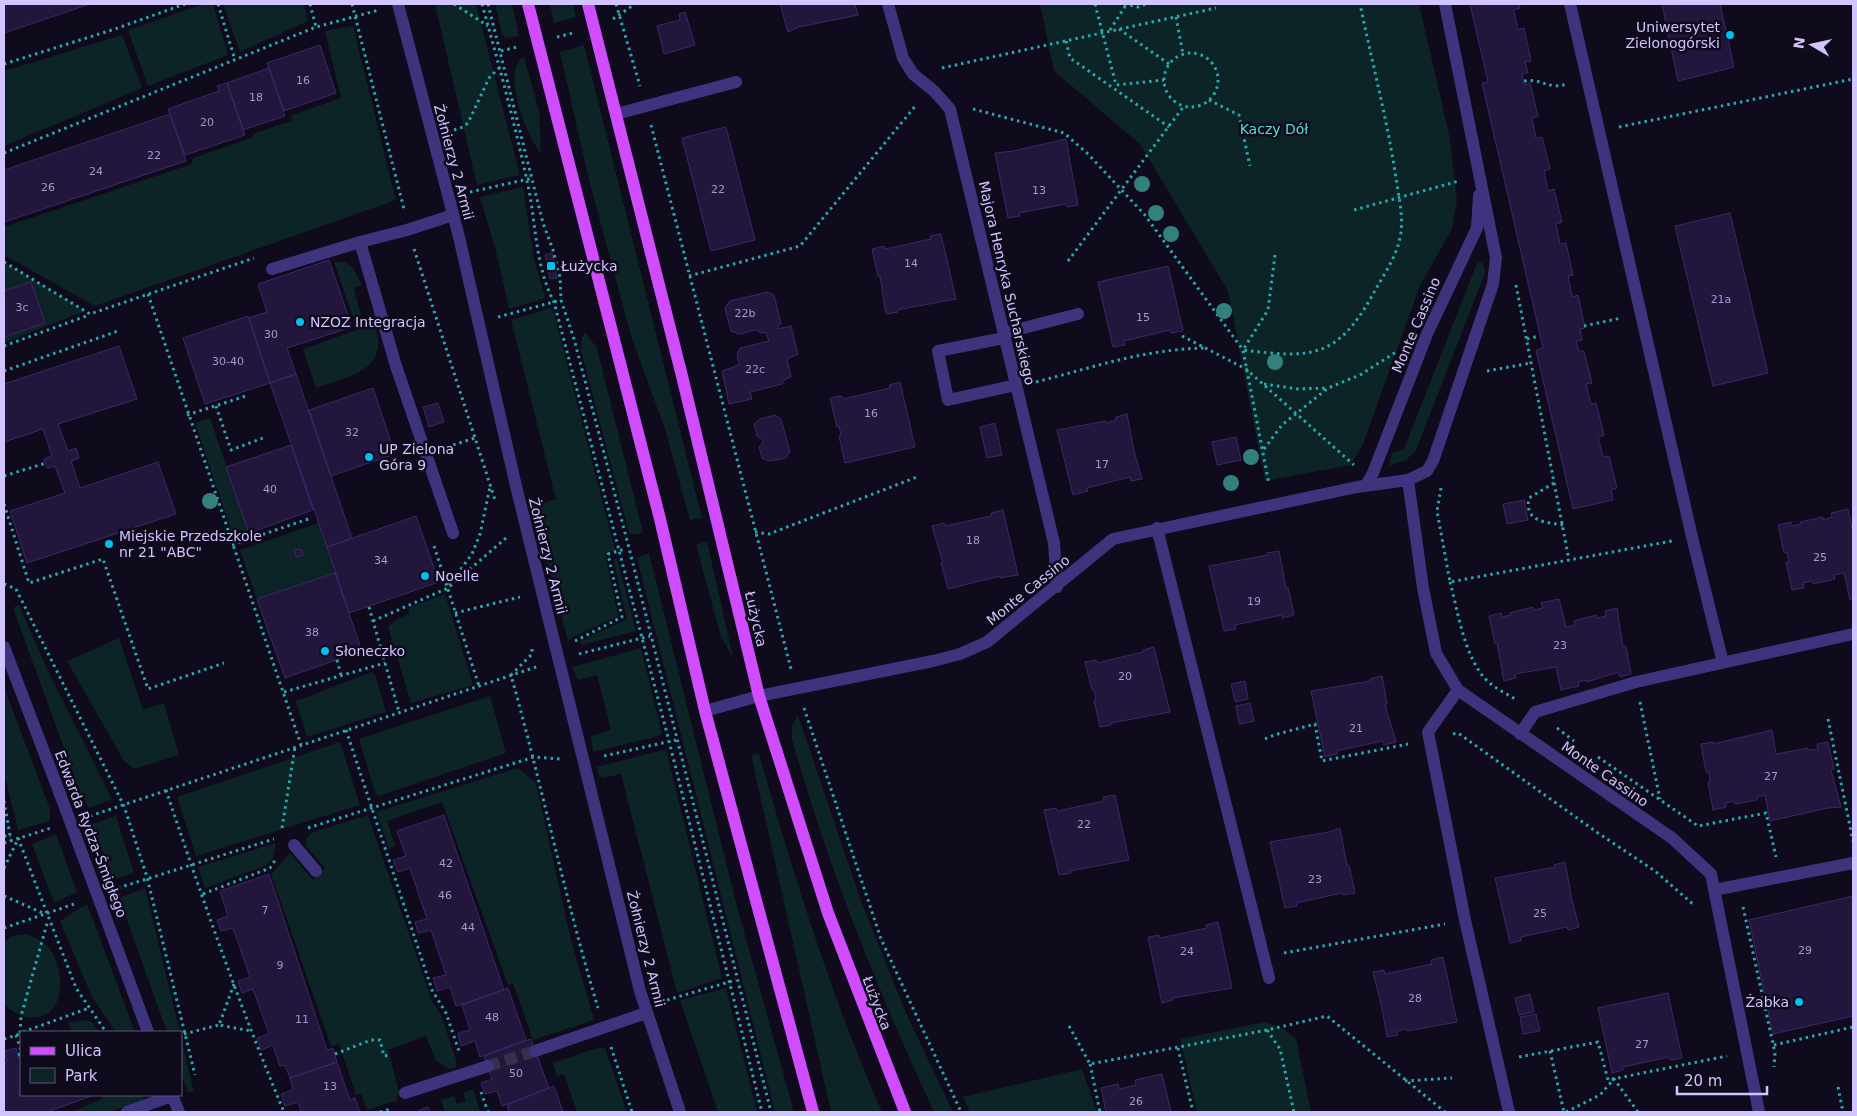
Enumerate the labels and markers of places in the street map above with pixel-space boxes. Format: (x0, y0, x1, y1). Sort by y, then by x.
place label: Uniwersytet Zielonogórski (1626, 19, 1721, 51)
marker: Uniwersytet Zielonogórski (1724, 29, 1736, 41)
place label: Łużycka (560, 258, 618, 274)
marker: Łużycka (545, 260, 557, 272)
place label: NZOZ Integracja (310, 314, 426, 330)
marker: NZOZ Integracja (294, 316, 306, 328)
place label: UP Zielona Góra 9 (379, 441, 454, 473)
marker: UP Zielona Góra 9 (363, 451, 375, 463)
place label: Miejskie Przedszkole nr 21 "ABC" (119, 528, 262, 560)
marker: Miejskie Przedszkole nr 21 "ABC" (103, 538, 115, 550)
place label: Noelle (435, 568, 479, 584)
marker: Noelle (419, 570, 431, 582)
place label: Słoneczko (335, 643, 405, 659)
marker: Słoneczko (319, 645, 331, 657)
place label: Żabka (1746, 993, 1789, 1010)
marker: Żabka (1793, 996, 1805, 1008)

